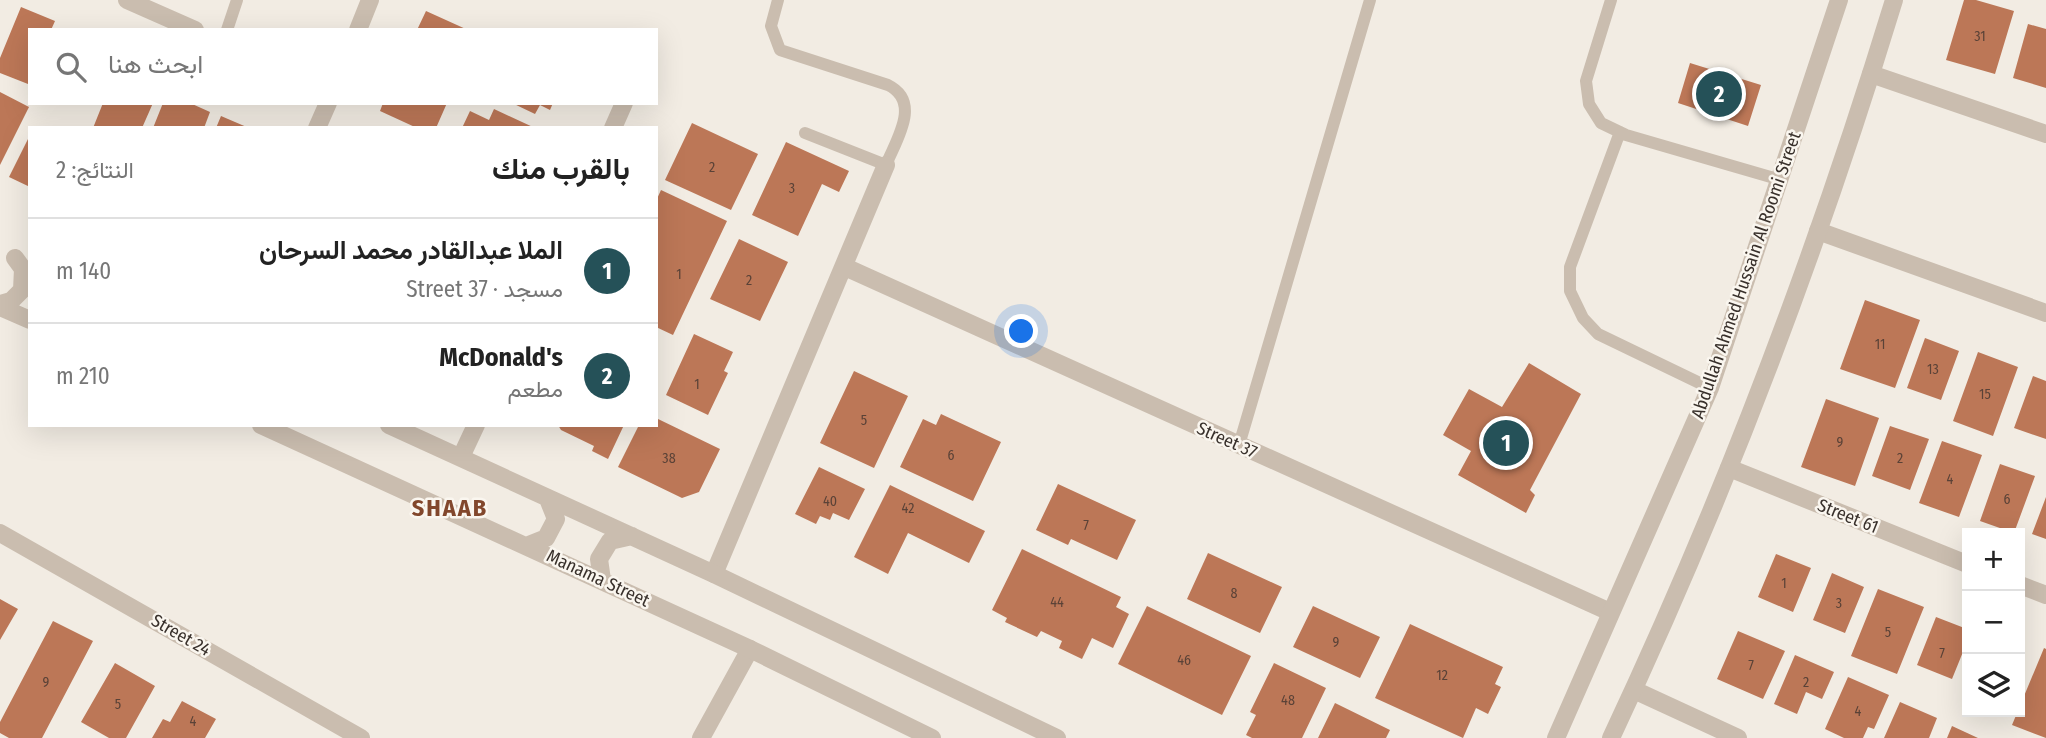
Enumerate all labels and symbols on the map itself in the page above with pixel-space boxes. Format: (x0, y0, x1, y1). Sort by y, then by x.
house number: 31 (1974, 28, 1986, 45)
pin: 2 (1696, 68, 1742, 120)
street label: Abdullah Ahmed Hussain Al Roomi Street (1686, 129, 1806, 421)
house number: 2 (709, 159, 715, 176)
house number: 3 (789, 180, 795, 197)
house number: 1 (676, 266, 682, 283)
house number: 2 (746, 272, 752, 289)
your location (1004, 314, 1038, 348)
house number: 11 (1875, 336, 1885, 353)
house number: 13 (1927, 361, 1939, 378)
house number: 1 (694, 376, 700, 393)
house number: 15 (1979, 386, 1991, 403)
house number: 5 (861, 412, 867, 429)
street label: Street 37 (1193, 417, 1261, 463)
pin: 1 (1483, 417, 1529, 469)
house number: 9 (1837, 434, 1844, 451)
house number: 6 (948, 447, 955, 464)
house number: 38 (662, 450, 676, 467)
house number: 2 (1897, 450, 1903, 467)
house number: 4 (1947, 471, 1954, 488)
house number: 6 (2004, 491, 2011, 508)
house number: 40 (823, 493, 837, 510)
district label: SHAAB (412, 494, 488, 522)
street label: Street 61 (1814, 494, 1882, 538)
house number: 42 (902, 500, 914, 517)
house number: 7 (1083, 517, 1089, 534)
street label: Manama Street (543, 545, 653, 611)
house number: 1 (1781, 575, 1787, 592)
house number: 8 (1231, 585, 1238, 602)
house number: 44 (1050, 594, 1064, 611)
house number: 3 (1836, 595, 1842, 612)
street label: Street 24 (147, 609, 215, 661)
house number: 5 (1885, 624, 1891, 641)
house number: 9 (1333, 634, 1340, 651)
house number: 7 (1939, 645, 1945, 662)
house number: 46 (1177, 652, 1191, 669)
house number: 7 (1748, 657, 1754, 674)
house number: 12 (1436, 667, 1448, 684)
house number: 9 (43, 674, 50, 691)
house number: 2 (1803, 674, 1809, 691)
house number: 48 (1281, 692, 1295, 709)
house number: 5 (115, 696, 121, 713)
house number: 4 (1855, 703, 1862, 720)
house number: 4 (190, 713, 197, 730)

